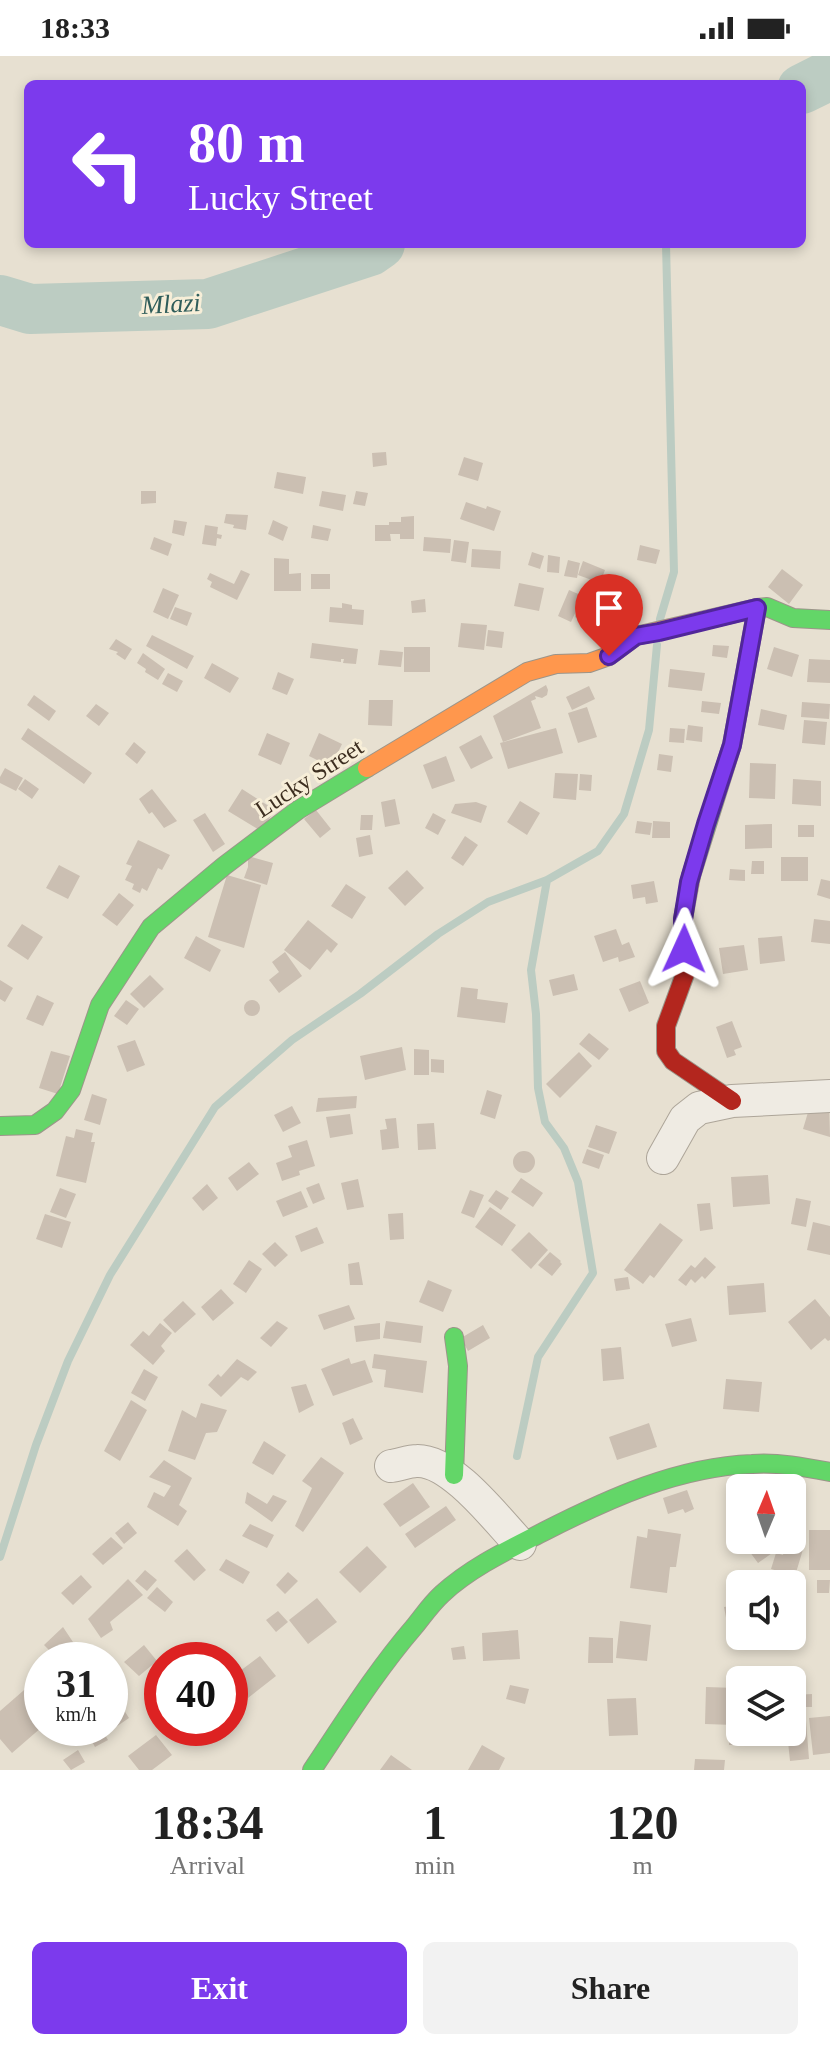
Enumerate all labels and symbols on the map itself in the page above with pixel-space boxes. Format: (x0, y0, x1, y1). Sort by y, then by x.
water label: Mlazi (140, 288, 201, 320)
pin (575, 574, 643, 656)
street label: Lucky Street (250, 733, 368, 822)
position arrow (642, 907, 726, 991)
north arrow (726, 1474, 806, 1554)
speed limit sign: 40 (144, 1642, 248, 1746)

